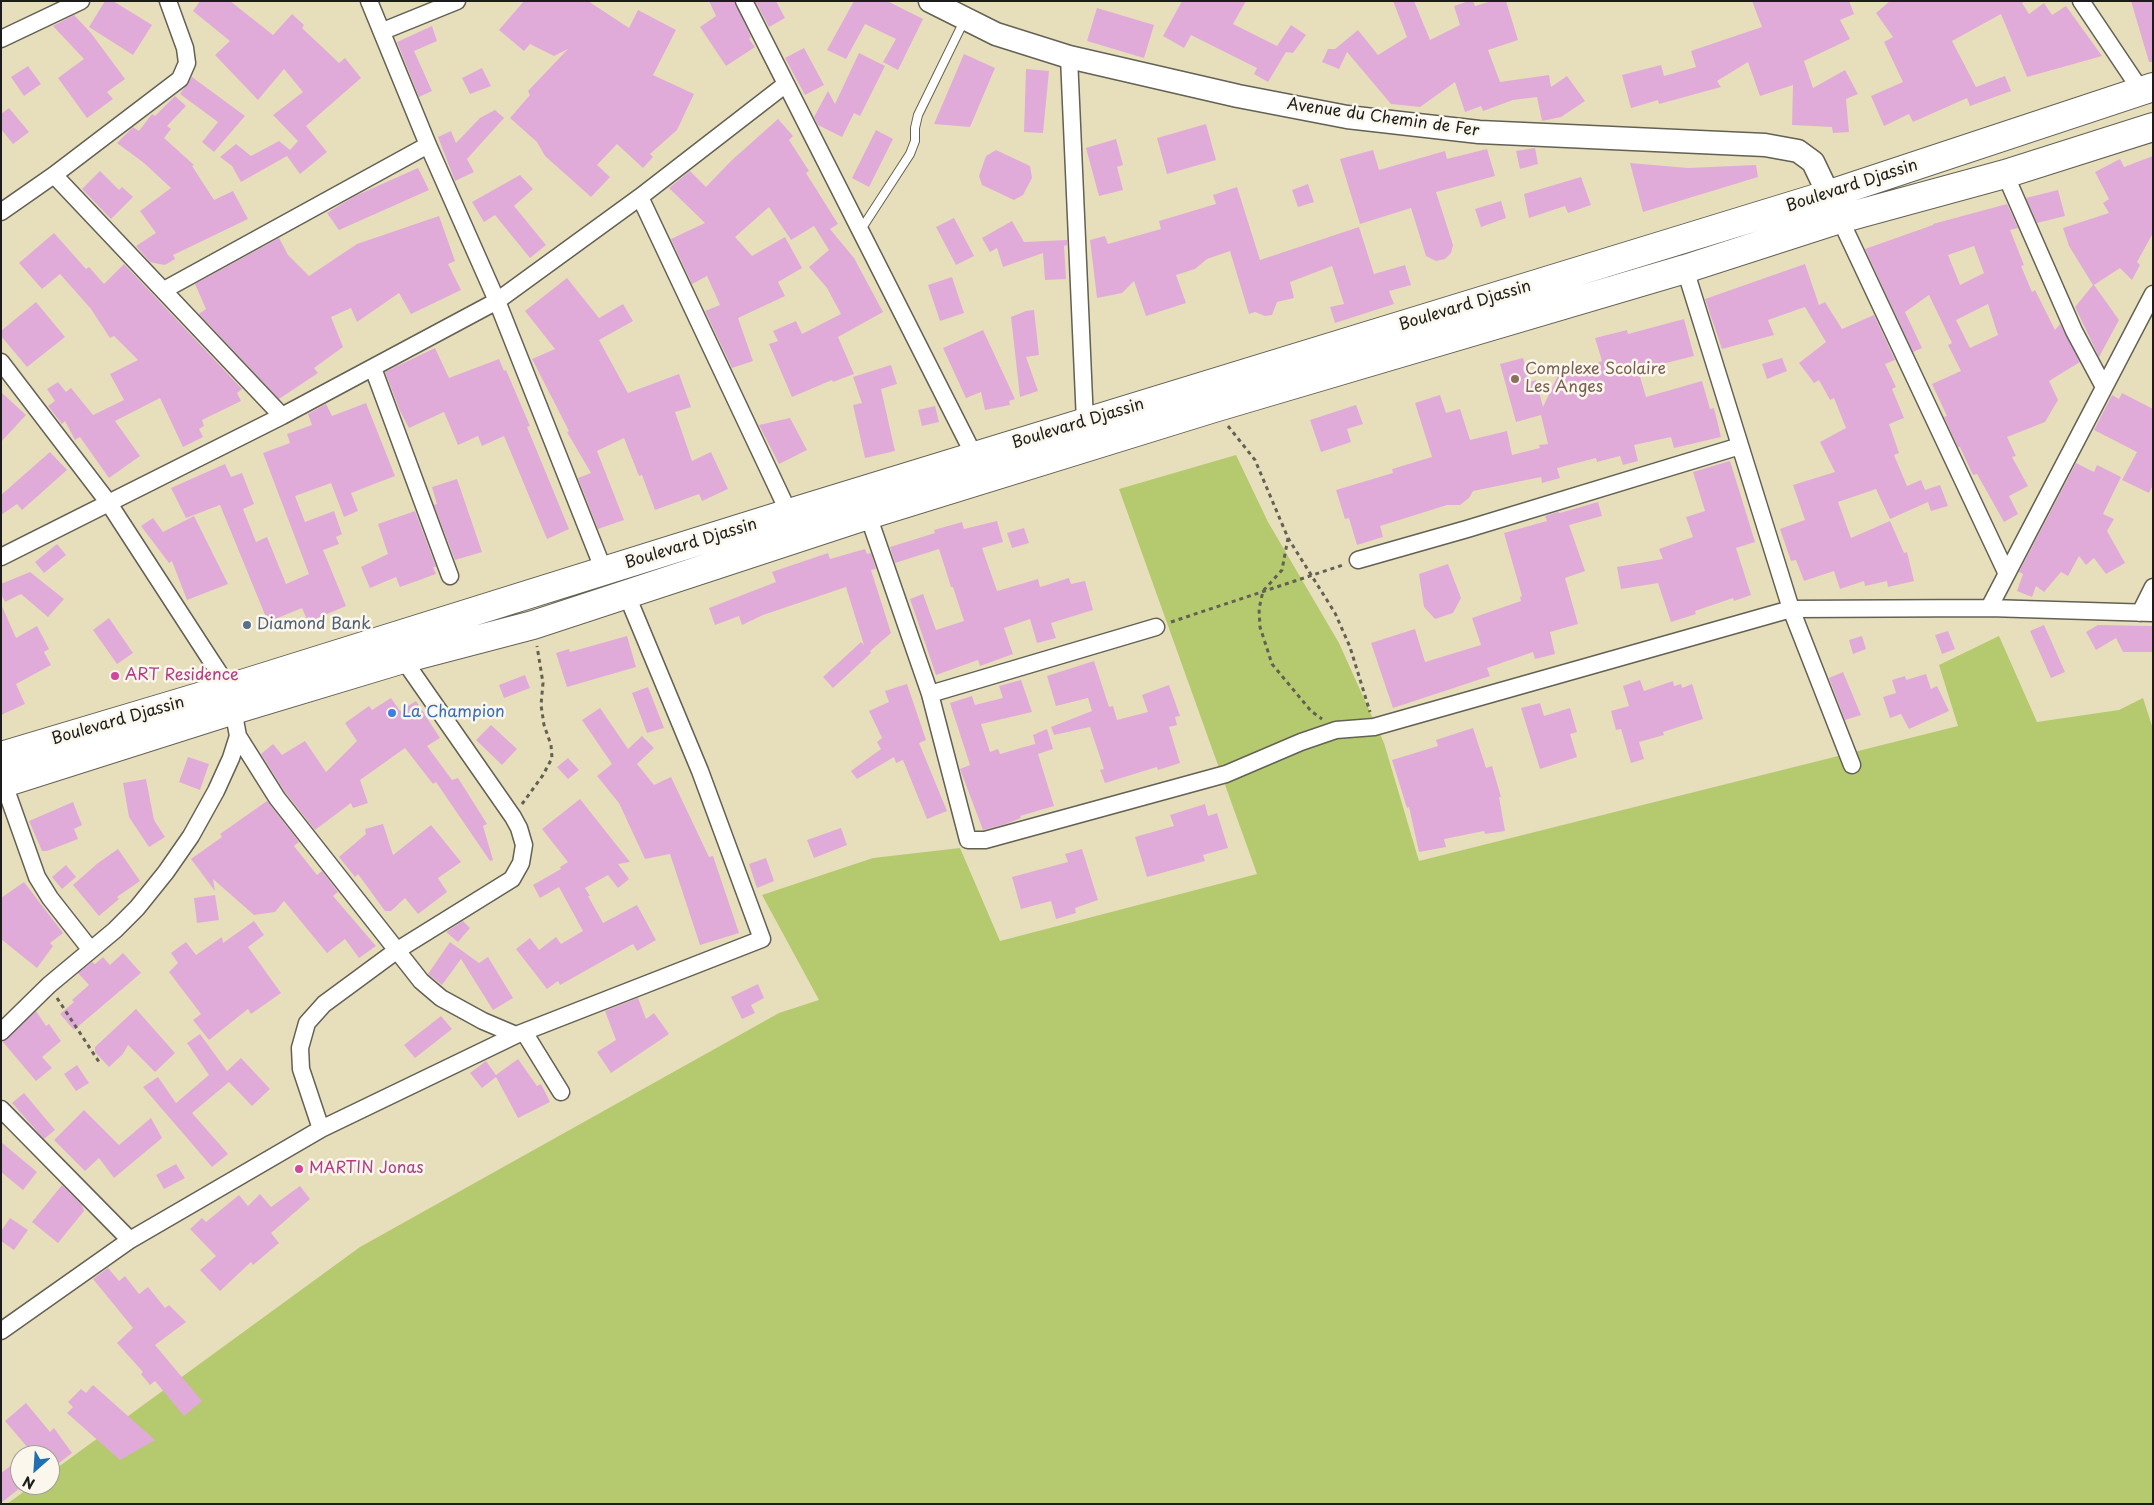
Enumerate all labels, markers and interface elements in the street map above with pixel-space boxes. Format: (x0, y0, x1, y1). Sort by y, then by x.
street label: Avenue du Chemin de Fer (1286, 95, 1480, 141)
street label: Boulevard Djassin (1784, 156, 1920, 216)
street label: Boulevard Djassin (1397, 277, 1533, 335)
place label: Complexe Scolaire Les Anges (1525, 360, 1666, 398)
marker: Complexe Scolaire Les Anges (1509, 373, 1521, 385)
street label: Boulevard Djassin (1010, 395, 1146, 453)
street label: Boulevard Djassin (623, 515, 759, 573)
place label: Diamond Bank (257, 615, 371, 635)
marker: Diamond Bank (241, 619, 253, 631)
place label: ART Residence (125, 666, 239, 686)
marker: ART Residence (109, 670, 121, 682)
street label: Boulevard Djassin (49, 693, 187, 749)
place label: La Champion (402, 703, 505, 723)
marker: La Champion (386, 707, 398, 719)
place label: MARTIN Jonas (309, 1159, 424, 1179)
marker: MARTIN Jonas (293, 1163, 305, 1175)
north arrow (10, 1445, 60, 1495)
text: N (19, 1471, 38, 1495)

